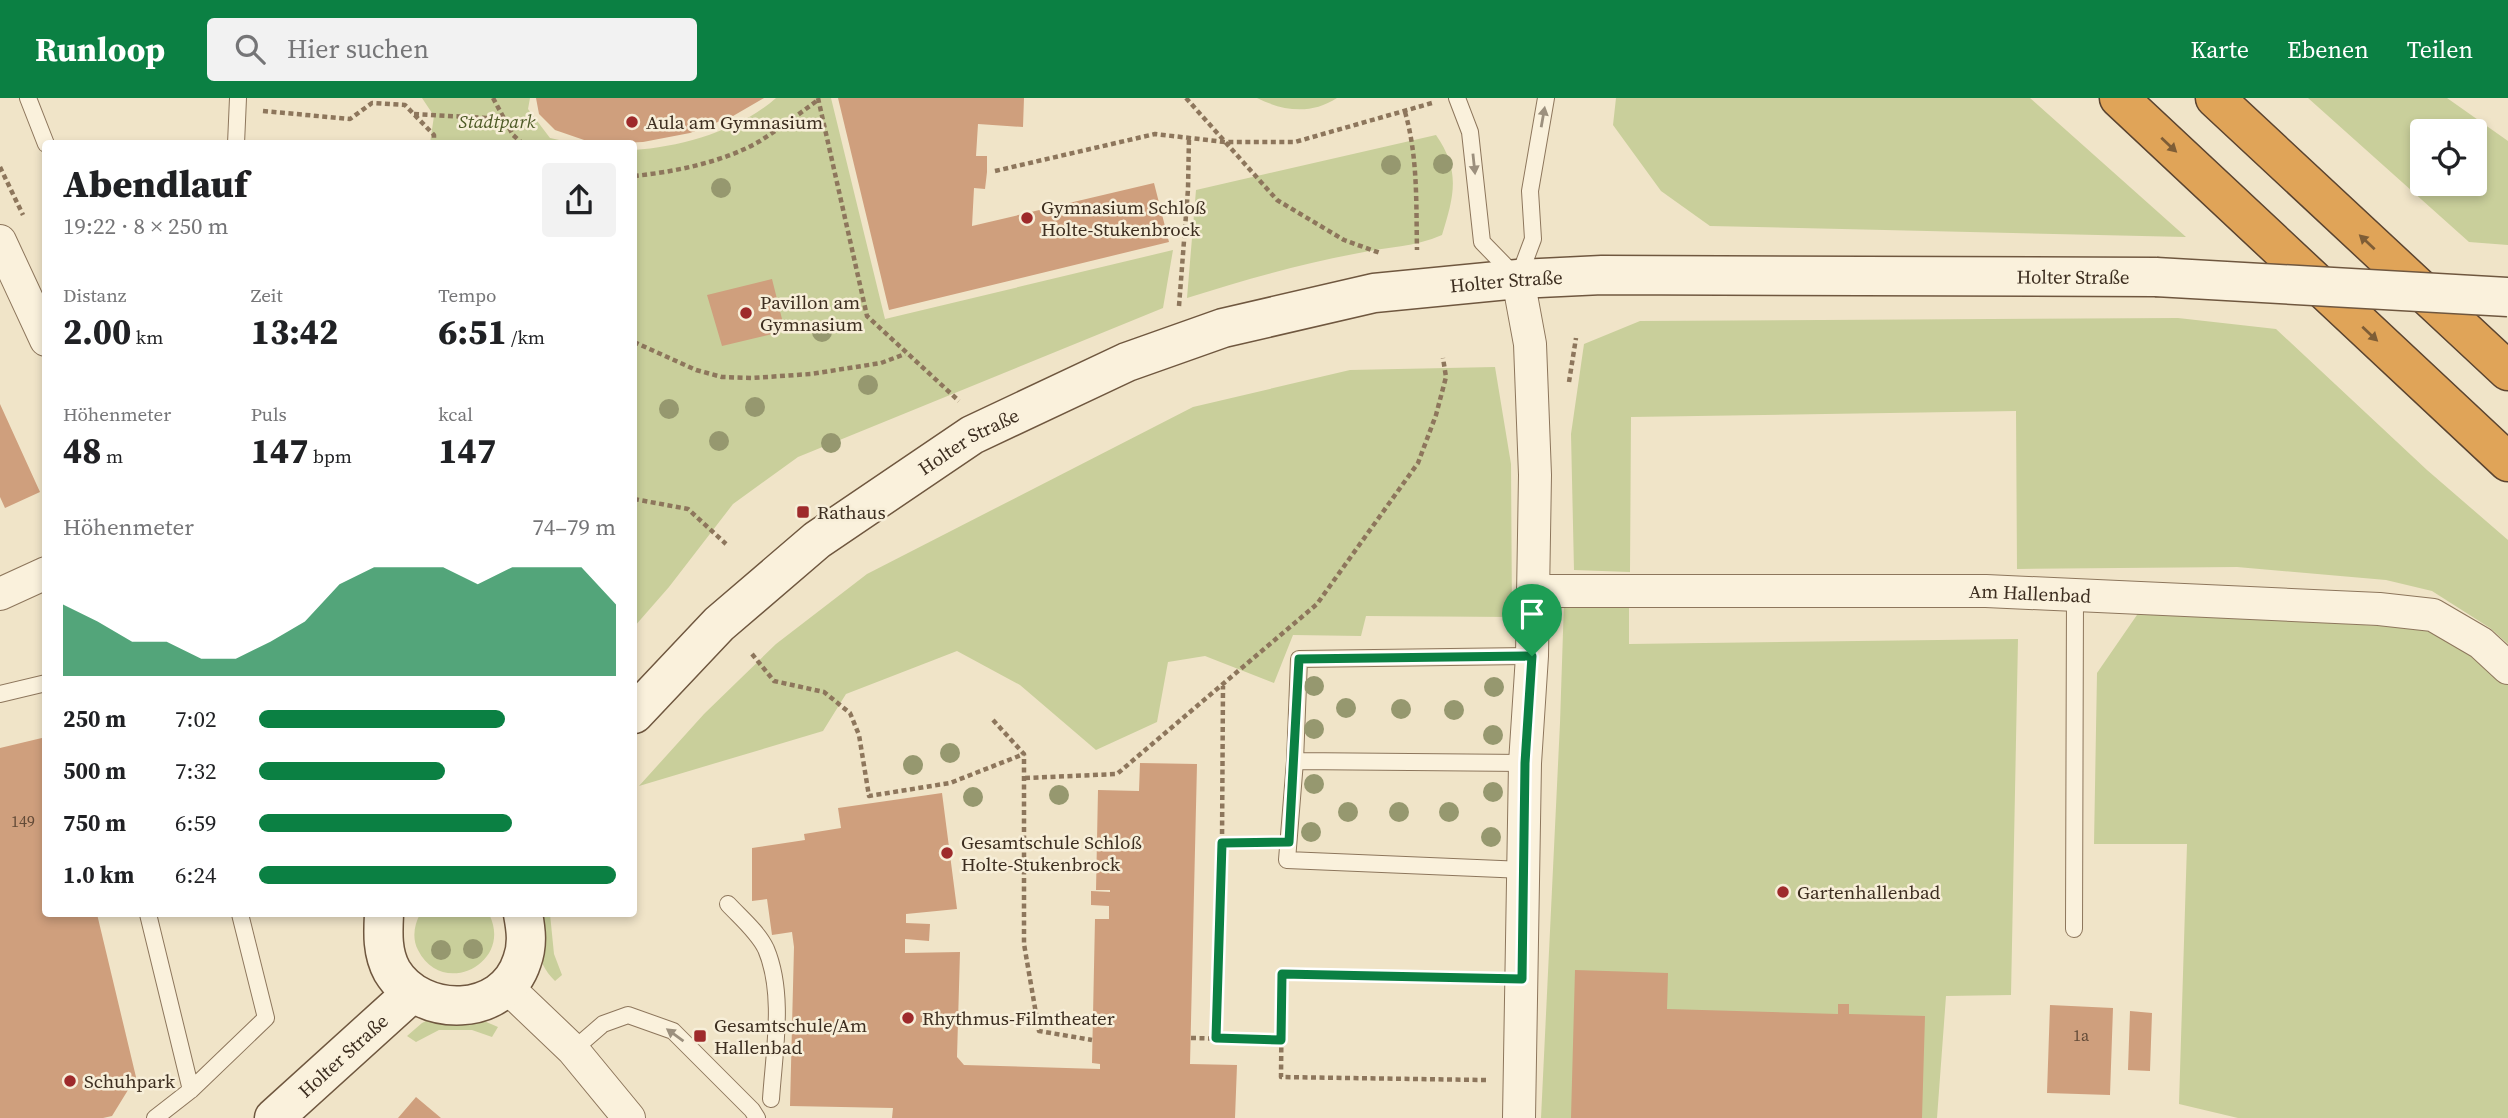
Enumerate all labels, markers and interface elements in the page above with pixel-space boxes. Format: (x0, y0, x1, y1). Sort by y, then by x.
search box (207, 18, 697, 81)
text: Runloop (35, 27, 165, 72)
icon: search (231, 30, 269, 68)
text: Hier suchen (287, 31, 429, 67)
text: Karte (2190, 33, 2249, 66)
text: Ebenen (2287, 33, 2369, 66)
text: Teilen (2407, 33, 2473, 66)
one-way arrow (1538, 106, 1549, 128)
park label: Stadtpark (459, 108, 535, 134)
place label: Aula am Gymnasium (646, 109, 823, 135)
marker: Aula am Gymnasium (624, 114, 640, 130)
map controls (2410, 119, 2487, 196)
button: locate (2410, 119, 2487, 196)
one-way arrow (2160, 136, 2177, 153)
one-way arrow (1468, 153, 1479, 175)
text: Abendlauf (63, 158, 248, 210)
button: share (542, 163, 616, 237)
place label: Gymnasium Schloß Holte-Stukenbrock (1041, 194, 1206, 242)
text: 19:22 · 8 × 250 m (63, 210, 229, 242)
marker: Gymnasium Schloß Holte-Stukenbrock (1019, 210, 1035, 226)
one-way arrow (2359, 234, 2376, 250)
street label: Holter Straße (2016, 263, 2130, 290)
street label: Holter Straße (1449, 264, 1563, 299)
text: Distanz (63, 282, 126, 308)
text: Zeit (251, 282, 283, 308)
text: Tempo (438, 282, 497, 308)
place label: Pavillon am Gymnasium (760, 289, 863, 337)
marker: Pavillon am Gymnasium (738, 305, 754, 321)
text: 2.00 (63, 308, 131, 356)
text: 13:42 (251, 308, 338, 356)
text: 6:51 (438, 308, 507, 356)
text: km (131, 324, 163, 350)
text: /km (507, 324, 545, 350)
one-way arrow (2362, 325, 2379, 342)
text: Höhenmeter (63, 401, 171, 427)
text: Puls (251, 401, 287, 427)
text: kcal (438, 401, 473, 427)
street label: Holter Straße (913, 402, 1023, 481)
text: 48 (63, 427, 102, 475)
text: 147 (251, 427, 309, 475)
text: 147 (438, 427, 496, 475)
text: m (102, 443, 123, 469)
text: bpm (309, 443, 352, 469)
place label: Rathaus (817, 499, 886, 525)
marker: Rathaus (795, 504, 811, 520)
text: Höhenmeter (63, 511, 194, 543)
text: 74–79 m (532, 511, 616, 543)
street label: Am Hallenbad (1969, 578, 2092, 609)
pin (1502, 584, 1562, 656)
icon: arrive (1513, 595, 1551, 633)
text: 250 m (63, 703, 126, 735)
text: 7:02 (175, 703, 216, 735)
text: 500 m (63, 755, 126, 787)
text: 7:32 (175, 755, 216, 787)
text: 750 m (63, 807, 126, 839)
text: 6:59 (175, 807, 216, 839)
house number: 149 (11, 810, 35, 832)
place label: Gesamtschule Schloß Holte-Stukenbrock (961, 829, 1142, 877)
marker: Gesamtschule Schloß Holte-Stukenbrock (939, 845, 955, 861)
text: 1.0 km (63, 859, 134, 891)
text: 6:24 (175, 859, 216, 891)
place label: Gartenhallenbad (1797, 879, 1941, 905)
marker: Gartenhallenbad (1775, 884, 1791, 900)
place label: Rhythmus-Filmtheater (922, 1005, 1115, 1031)
street label: Holter Straße (292, 1008, 394, 1103)
marker: Rhythmus-Filmtheater (900, 1010, 916, 1026)
place label: Gesamtschule/Am Hallenbad (714, 1012, 867, 1060)
house number: 1a (2073, 1024, 2090, 1046)
one-way arrow (666, 1028, 684, 1042)
marker: Gesamtschule/Am Hallenbad (692, 1028, 708, 1044)
place label: Schuhpark (84, 1068, 176, 1094)
marker: Schuhpark (62, 1073, 78, 1089)

